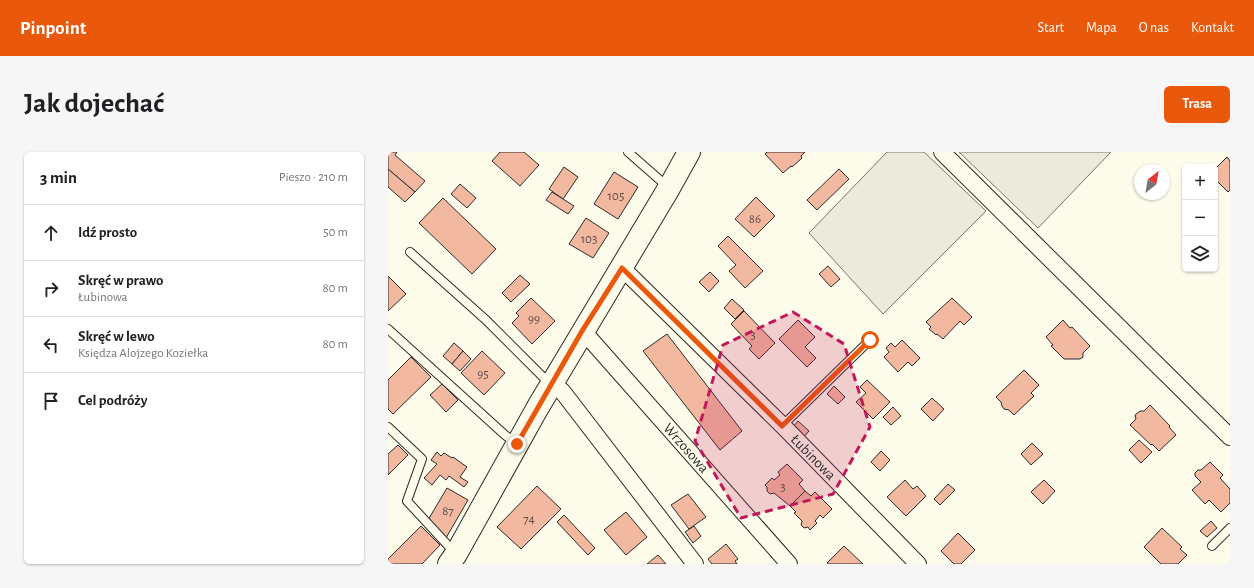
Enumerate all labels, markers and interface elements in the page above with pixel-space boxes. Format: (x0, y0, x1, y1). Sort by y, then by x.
text: Pinpoint (20, 19, 86, 38)
text: Start (1037, 21, 1064, 35)
text: Mapa (1086, 21, 1117, 35)
text: O nas (1139, 21, 1169, 35)
text: Kontakt (1191, 21, 1234, 35)
button: Trasa (1164, 86, 1230, 123)
text: Jak dojechać (24, 90, 164, 118)
north arrow (1134, 164, 1170, 200)
map controls (1182, 164, 1218, 272)
button: + (1182, 164, 1218, 200)
text: 3 min (40, 169, 77, 186)
text: Pieszo · 210 m (279, 171, 348, 184)
house number: 105 (608, 190, 624, 203)
button: − (1182, 200, 1218, 236)
house number: 86 (749, 213, 761, 226)
icon: ahead (40, 222, 62, 244)
text: Idź prosto (78, 225, 137, 240)
text: 50 m (323, 226, 348, 239)
house number: 103 (581, 233, 597, 246)
button: layers (1182, 236, 1218, 272)
text: Skręć w prawo (78, 273, 163, 288)
icon: right (40, 278, 62, 300)
text: 80 m (322, 282, 348, 295)
text: Łubinowa (78, 291, 128, 304)
house number: 99 (528, 313, 540, 326)
text: Skręć w lewo (78, 329, 155, 344)
house number: 3 (750, 329, 756, 342)
route start (861, 331, 879, 349)
icon: left (40, 334, 62, 356)
text: 80 m (322, 338, 348, 351)
text: Księdza Alojzego Koziełka (78, 347, 208, 360)
house number: 95 (477, 368, 489, 381)
icon: arrive (40, 390, 62, 412)
text: Cel podróży (78, 393, 147, 408)
street label: Wrzosowa (660, 421, 712, 476)
street label: Łubinowa (788, 432, 838, 483)
route end (508, 435, 526, 453)
house number: 3 (780, 481, 786, 494)
house number: 87 (442, 505, 454, 518)
house number: 74 (523, 513, 535, 526)

